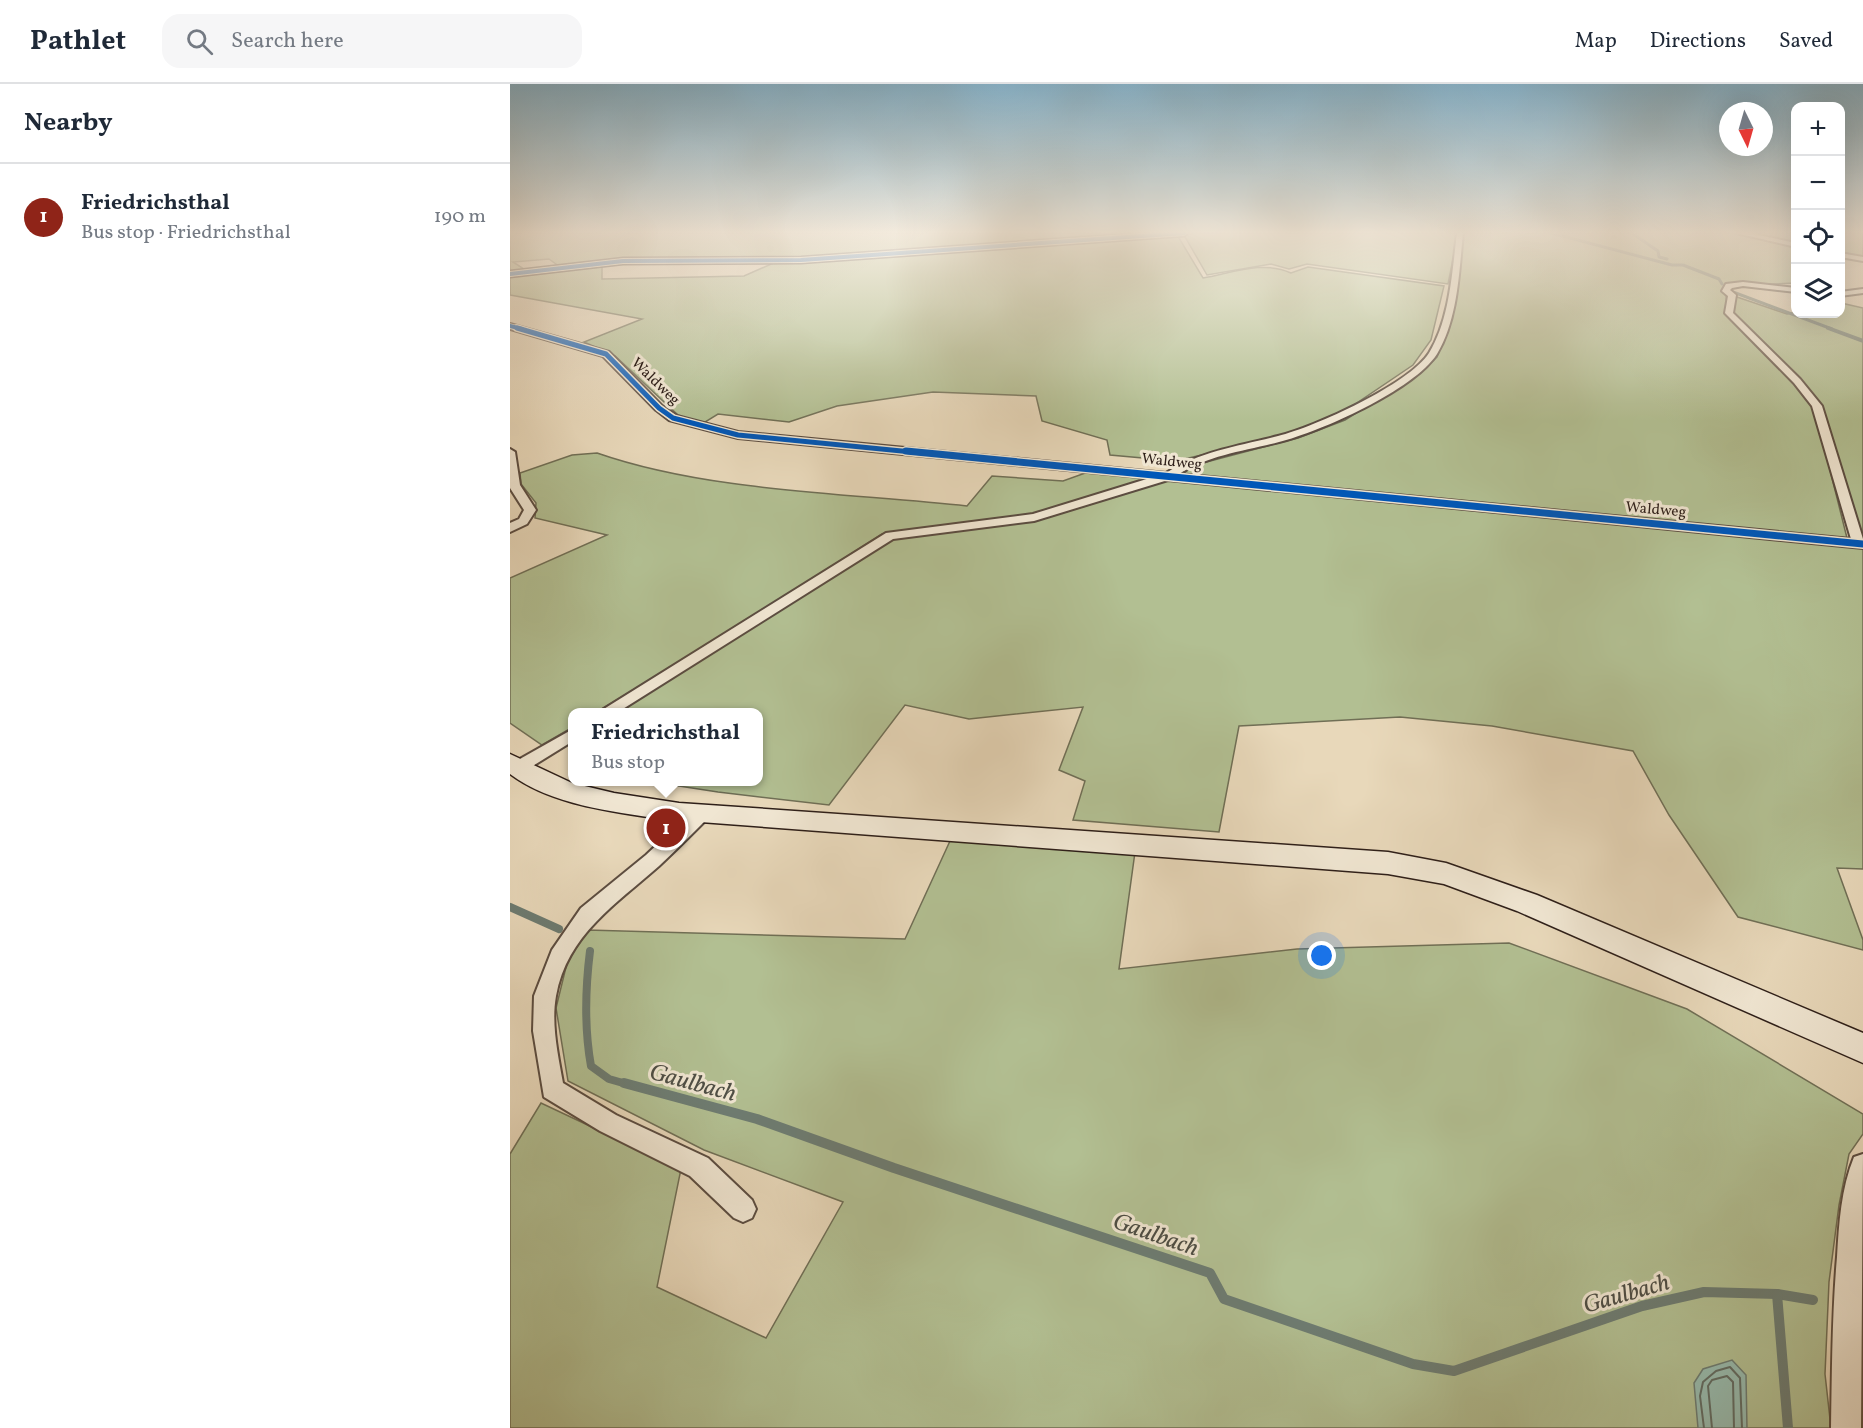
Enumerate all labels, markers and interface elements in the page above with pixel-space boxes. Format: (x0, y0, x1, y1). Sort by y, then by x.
search box (162, 14, 582, 68)
text: Pathlet (30, 22, 126, 61)
icon: search (183, 25, 216, 58)
text: Search here (231, 26, 344, 57)
text: Map (1575, 27, 1617, 56)
text: Directions (1650, 27, 1746, 56)
text: Saved (1779, 27, 1833, 56)
north arrow (1719, 102, 1773, 156)
map controls (1791, 102, 1845, 318)
button: + (1791, 102, 1845, 156)
text: Nearby (24, 105, 113, 141)
button: − (1791, 156, 1845, 210)
text: Friedrichsthal (81, 188, 230, 219)
text: 1 (39, 203, 48, 231)
text: 190 m (434, 203, 486, 231)
button: locate (1791, 210, 1845, 264)
text: Bus stop · Friedrichsthal (81, 219, 291, 247)
button: layers (1791, 264, 1845, 318)
street label: Waldweg (626, 353, 684, 411)
street label: Waldweg (1141, 449, 1203, 476)
street label: Waldweg (1625, 497, 1687, 524)
popup (568, 708, 763, 786)
text: Friedrichsthal (591, 718, 740, 749)
text: Bus stop (591, 749, 665, 777)
pin: 1 (646, 806, 686, 850)
your location (1307, 941, 1336, 970)
water label: Gaulbach (645, 1056, 740, 1112)
water label: Gaulbach (1108, 1205, 1203, 1266)
water label: Gaulbach (1579, 1266, 1674, 1323)

